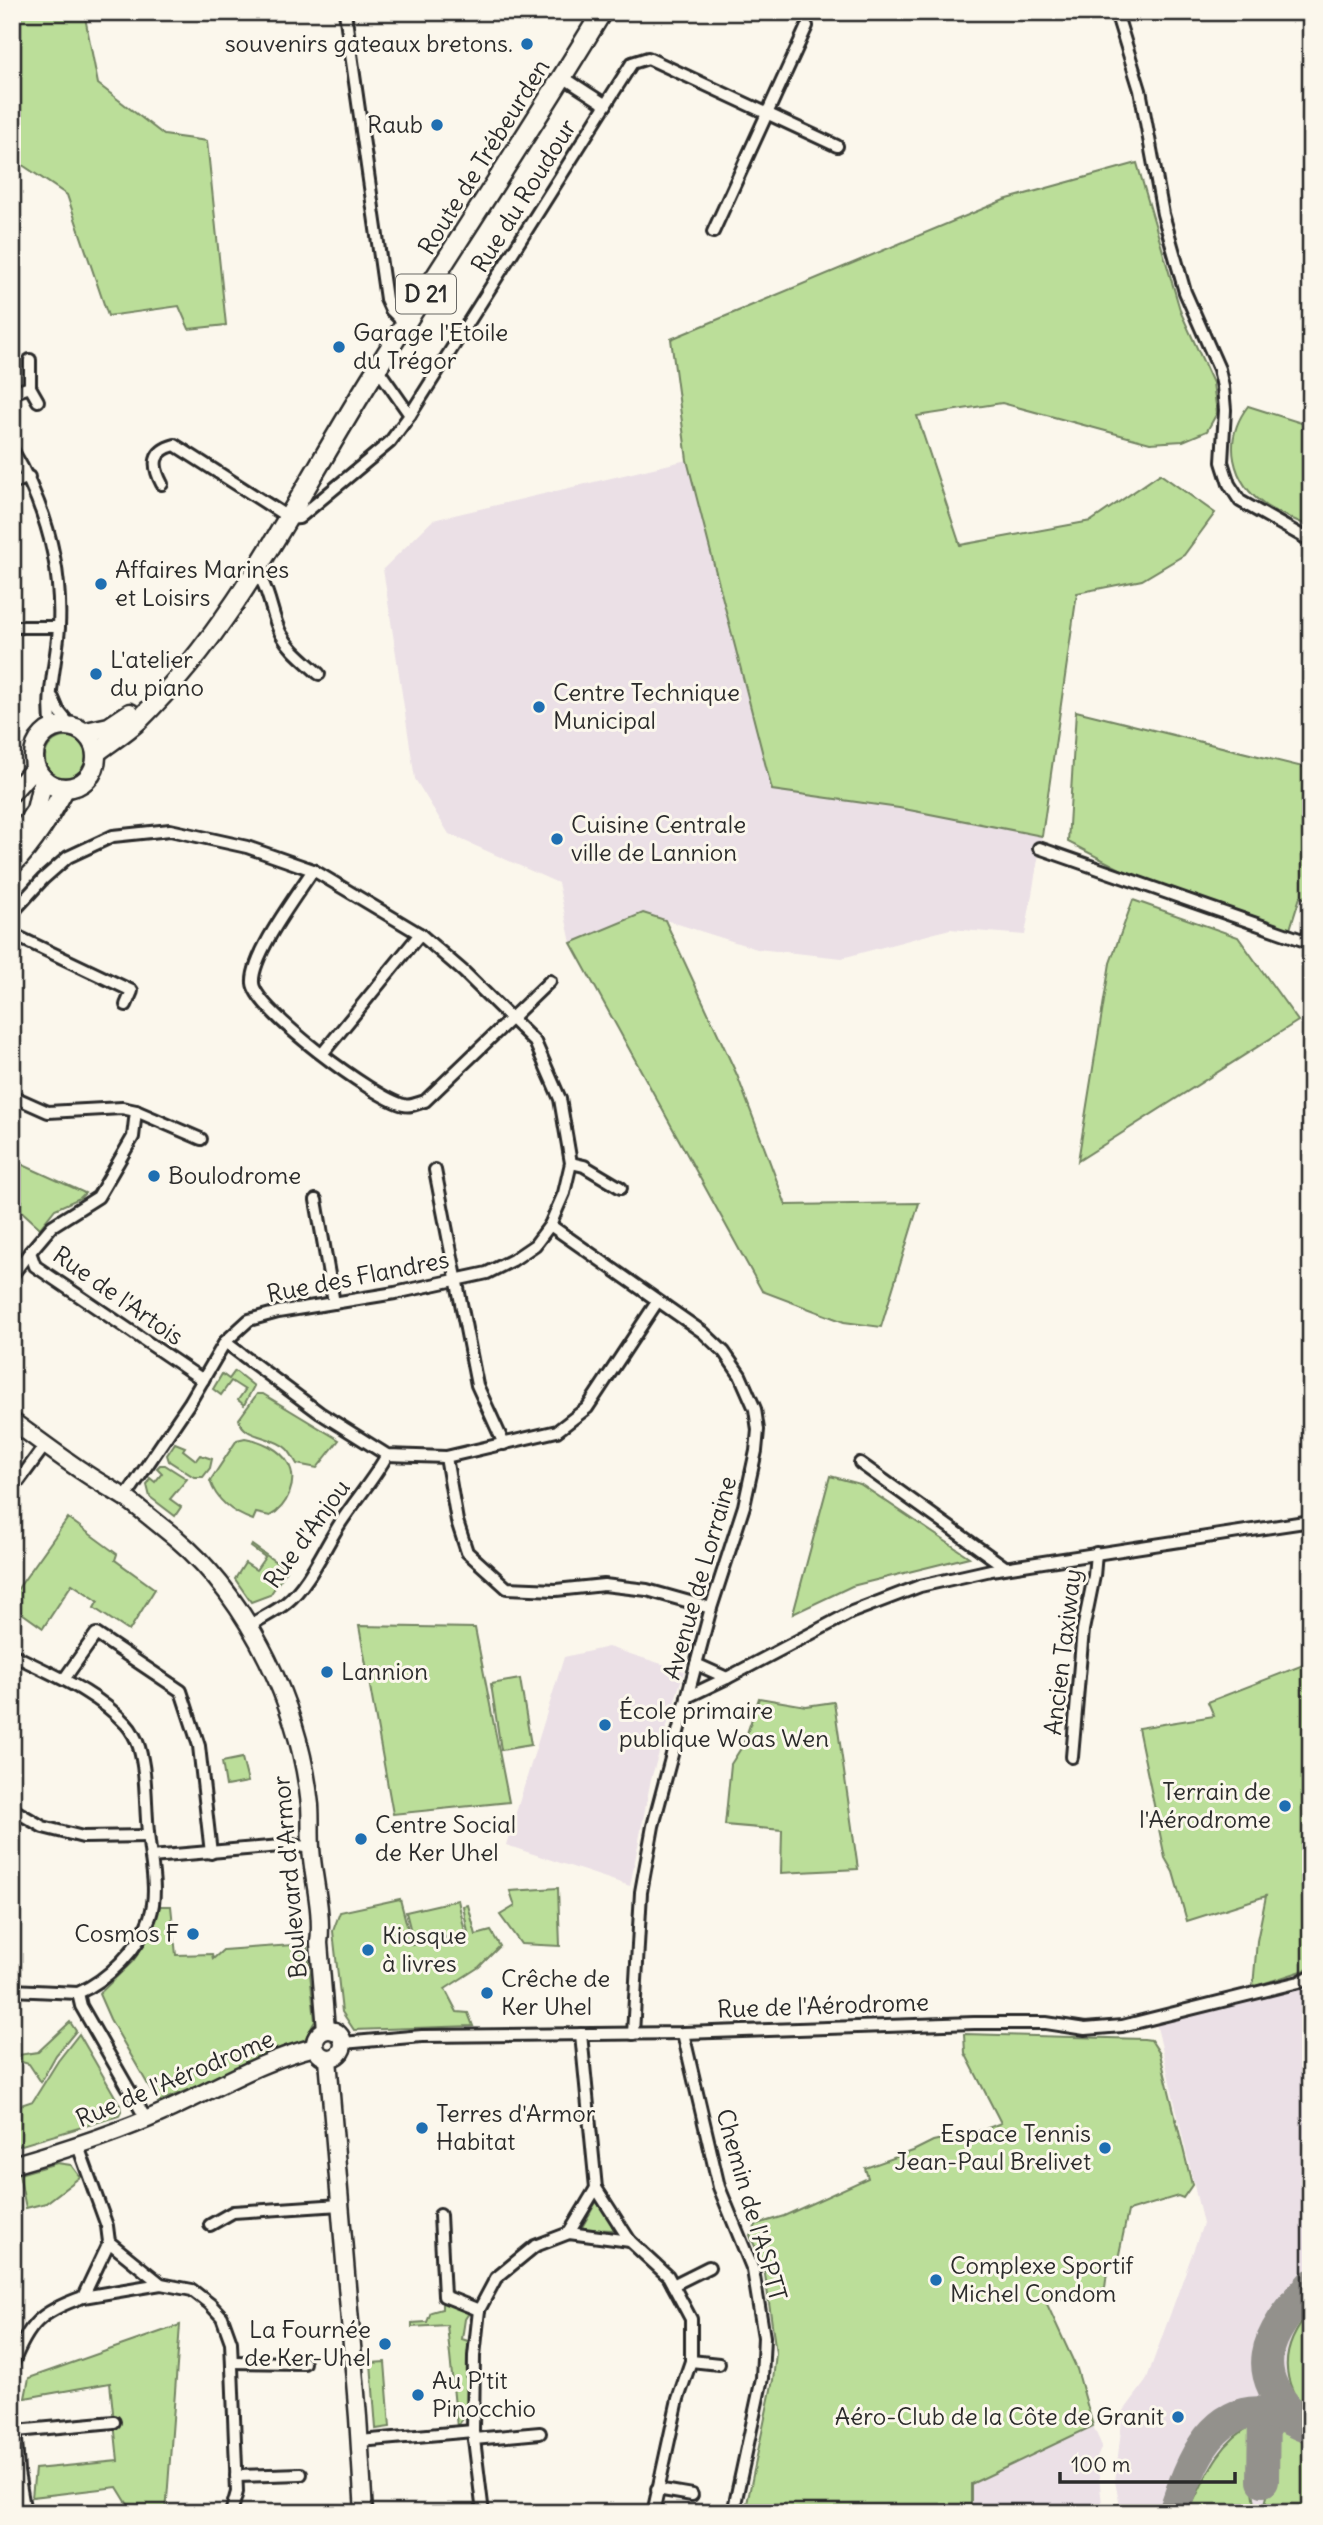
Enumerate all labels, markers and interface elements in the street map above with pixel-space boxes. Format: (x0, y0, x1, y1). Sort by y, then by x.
place label: souvenirs gateaux bretons. (225, 28, 513, 58)
marker: souvenirs gateaux bretons. (519, 36, 535, 52)
street label: Route de Trébeurden (411, 53, 556, 260)
place label: Raub (367, 109, 423, 139)
street label: Rue du Roudour (464, 113, 582, 278)
marker: Raub (429, 117, 445, 133)
road number: D 21 (396, 274, 456, 314)
place label: Garage l'Etoile du Trégor (353, 317, 508, 375)
marker: Garage l'Etoile du Trégor (331, 339, 347, 355)
place label: Affaires Marines et Loisirs (115, 554, 289, 612)
marker: Affaires Marines et Loisirs (93, 576, 109, 592)
place label: L'atelier du piano (110, 644, 204, 702)
marker: L'atelier du piano (88, 666, 104, 682)
place label: Centre Technique Municipal (553, 677, 740, 735)
marker: Centre Technique Municipal (531, 699, 547, 715)
place label: Cuisine Centrale ville de Lannion (571, 809, 746, 867)
marker: Cuisine Centrale ville de Lannion (549, 831, 565, 847)
place label: Boulodrome (168, 1160, 301, 1190)
marker: Boulodrome (146, 1168, 162, 1184)
street label: Rue de l'Artois (48, 1239, 190, 1351)
street label: Rue des Flandres (264, 1244, 451, 1308)
street label: Rue d'Anjou (257, 1473, 356, 1594)
street label: Avenue de Lorraine (656, 1473, 742, 1683)
street label: Ancien Taxiway (1037, 1567, 1087, 1737)
place label: Lannion (341, 1656, 428, 1686)
marker: Lannion (319, 1664, 335, 1680)
place label: École primaire publique Woas Wen (619, 1695, 829, 1753)
marker: École primaire publique Woas Wen (597, 1717, 613, 1733)
street label: Boulevard d'Armor (265, 1774, 313, 1980)
place label: Terrain de l'Aérodrome (1139, 1776, 1271, 1834)
marker: Terrain de l'Aérodrome (1277, 1798, 1293, 1814)
place label: Centre Social de Ker Uhel (375, 1809, 516, 1867)
marker: Centre Social de Ker Uhel (353, 1831, 369, 1847)
place label: Cosmos F (74, 1918, 179, 1948)
place label: Kiosque à livres (382, 1920, 467, 1978)
marker: Cosmos F (185, 1926, 201, 1942)
marker: Kiosque à livres (360, 1942, 376, 1958)
place label: Crêche de Ker Uhel (501, 1963, 610, 2021)
marker: Crêche de Ker Uhel (479, 1985, 495, 2001)
street label: Rue de l'Aérodrome (717, 1986, 929, 2024)
street label: Rue de l'Aérodrome (71, 2023, 278, 2133)
place label: Terres d'Armor Habitat (436, 2098, 596, 2156)
street label: Chemin de l'ASPTT (710, 2105, 794, 2304)
place label: Espace Tennis Jean-Paul Brelivet (895, 2118, 1091, 2176)
marker: Terres d'Armor Habitat (414, 2120, 430, 2136)
marker: Espace Tennis Jean-Paul Brelivet (1097, 2140, 1113, 2156)
place label: Complexe Sportif Michel Condom (950, 2250, 1135, 2308)
marker: Complexe Sportif Michel Condom (928, 2272, 944, 2288)
place label: La Fournée de Ker-Uhel (244, 2314, 371, 2372)
marker: La Fournée de Ker-Uhel (377, 2336, 393, 2352)
place label: Au P'tit Pinocchio (432, 2365, 536, 2423)
marker: Au P'tit Pinocchio (410, 2387, 426, 2403)
place label: Aéro-Club de la Côte de Granit (835, 2401, 1164, 2431)
marker: Aéro-Club de la Côte de Granit (1170, 2409, 1186, 2425)
scale bar (1060, 2441, 1236, 2485)
text: 100 m (1071, 2451, 1130, 2478)

